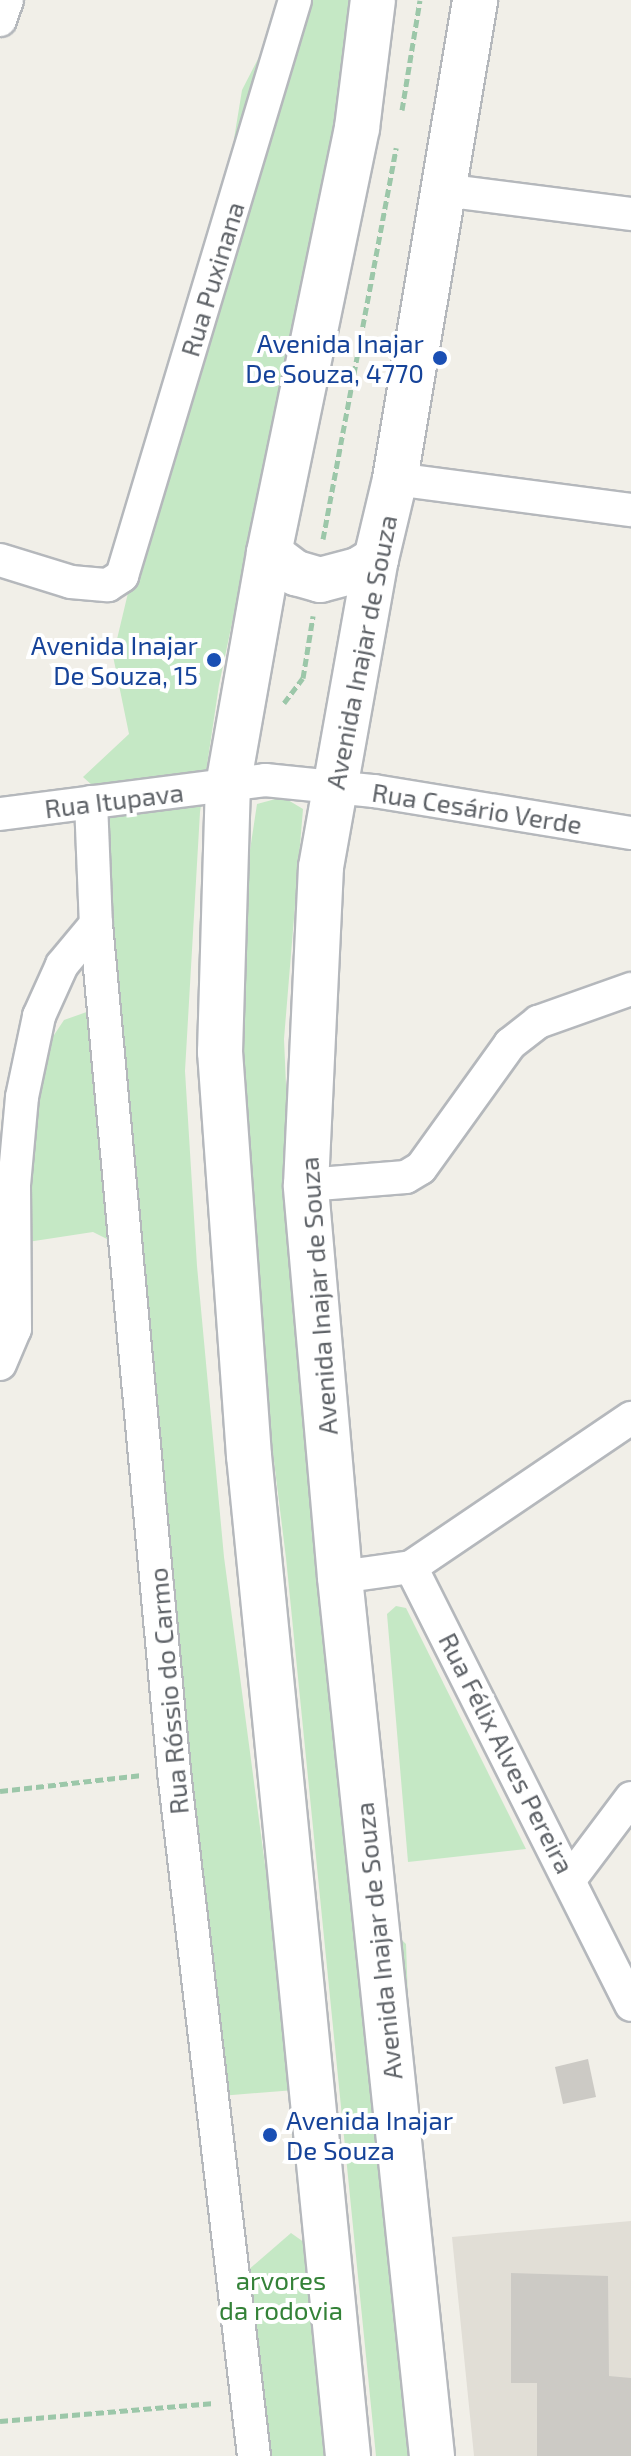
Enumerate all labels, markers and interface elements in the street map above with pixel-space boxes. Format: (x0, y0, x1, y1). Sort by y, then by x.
street label: Rua Puxinana (174, 198, 250, 360)
place label: Avenida Inajar De Souza, 4770 (245, 327, 424, 388)
marker: Avenida Inajar De Souza, 4770 (431, 349, 449, 367)
street label: Avenida Inajar de Souza (319, 512, 403, 792)
place label: Avenida Inajar De Souza, 15 (31, 629, 198, 690)
marker: Avenida Inajar De Souza, 15 (205, 651, 223, 669)
street label: Rua Itupava (43, 776, 185, 824)
street label: Rua Cesário Verde (370, 776, 584, 840)
street label: Avenida Inajar de Souza (293, 1156, 343, 1436)
street label: Rua Róssio do Carmo (142, 1566, 194, 1816)
street label: Rua Félix Alves Pereira (433, 1627, 581, 1879)
street label: Avenida Inajar de Souza (348, 1800, 408, 2082)
place label: Avenida Inajar De Souza (286, 2104, 453, 2166)
marker: Avenida Inajar De Souza (261, 2126, 279, 2144)
park label: arvores da rodovia (219, 2264, 343, 2326)

